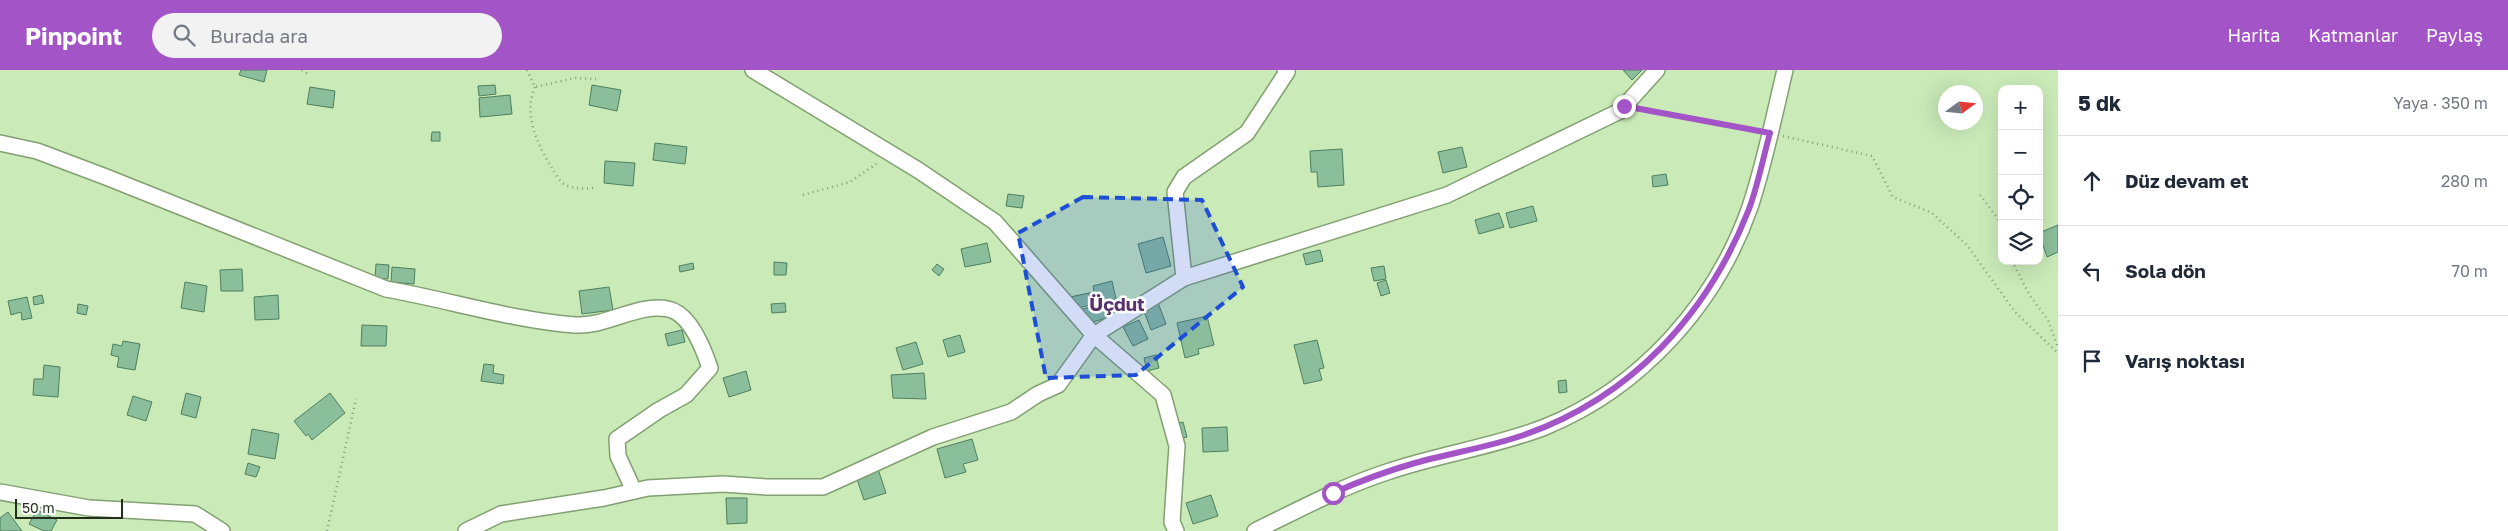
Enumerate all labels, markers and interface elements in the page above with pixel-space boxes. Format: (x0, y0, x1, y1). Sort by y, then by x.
search box (152, 13, 502, 58)
text: Pinpoint (25, 21, 122, 50)
icon: search (170, 21, 198, 49)
text: Burada ara (210, 24, 308, 47)
text: Harita (2227, 24, 2280, 46)
text: Katmanlar (2308, 24, 2398, 46)
text: Paylaş (2426, 24, 2483, 46)
north arrow (1938, 85, 1983, 130)
map controls (1998, 85, 2043, 265)
button: + (1998, 85, 2043, 130)
text: 5 dk (2078, 90, 2121, 116)
text: Yaya · 350 m (2393, 93, 2488, 113)
route end (1613, 95, 1636, 118)
button: − (1998, 130, 2043, 175)
icon: ahead (2078, 167, 2106, 195)
text: Düz devam et (2125, 169, 2249, 192)
text: 280 m (2441, 171, 2488, 191)
button: locate (1998, 175, 2043, 220)
button: layers (1998, 220, 2043, 265)
icon: left (2078, 257, 2106, 285)
text: Sola dön (2125, 259, 2206, 282)
text: 70 m (2451, 261, 2488, 281)
district label: Üçdut (1089, 292, 1145, 315)
icon: arrive (2078, 347, 2106, 375)
text: Varış noktası (2125, 349, 2245, 372)
route start (1322, 482, 1345, 505)
scale bar (15, 496, 122, 519)
text: 50 m (22, 499, 55, 516)

